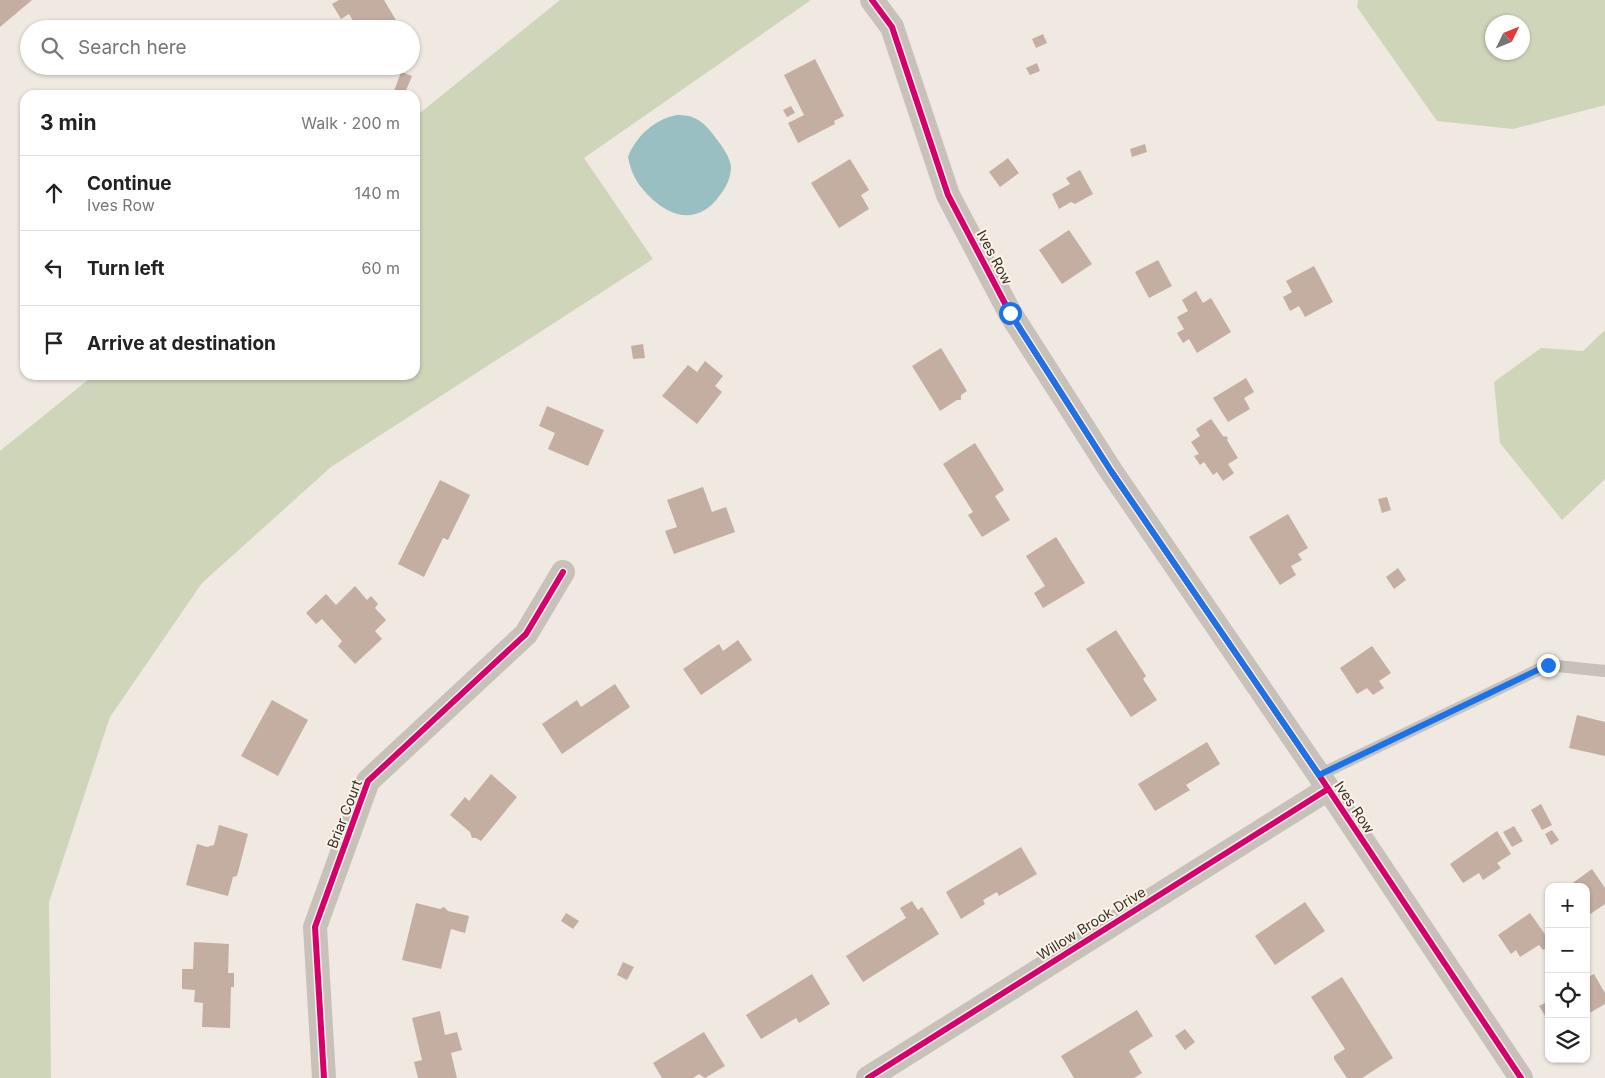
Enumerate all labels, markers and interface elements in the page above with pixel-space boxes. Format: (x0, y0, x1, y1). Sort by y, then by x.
north arrow (1485, 15, 1530, 60)
search box (20, 20, 420, 75)
icon: search (38, 34, 66, 62)
text: Search here (78, 36, 187, 59)
text: 3 min (40, 110, 96, 135)
text: Walk · 200 m (301, 113, 400, 133)
text: Continue (87, 172, 172, 195)
icon: ahead (40, 179, 68, 207)
text: 140 m (355, 183, 400, 203)
text: Ives Row (87, 195, 155, 215)
street label: Ives Row (974, 227, 1016, 287)
icon: left (40, 254, 68, 282)
text: Turn left (87, 257, 165, 280)
text: 60 m (361, 258, 400, 278)
route start (999, 302, 1022, 325)
icon: arrive (40, 329, 68, 357)
text: Arrive at destination (87, 332, 276, 355)
route end (1537, 654, 1560, 677)
street label: Briar Court (323, 777, 365, 851)
street label: Ives Row (1331, 778, 1379, 836)
street label: Willow Brook Drive (1034, 883, 1148, 963)
map controls (1545, 883, 1590, 1063)
button: + (1545, 883, 1590, 928)
button: − (1545, 928, 1590, 973)
button: locate (1545, 973, 1590, 1018)
button: layers (1545, 1018, 1590, 1063)

